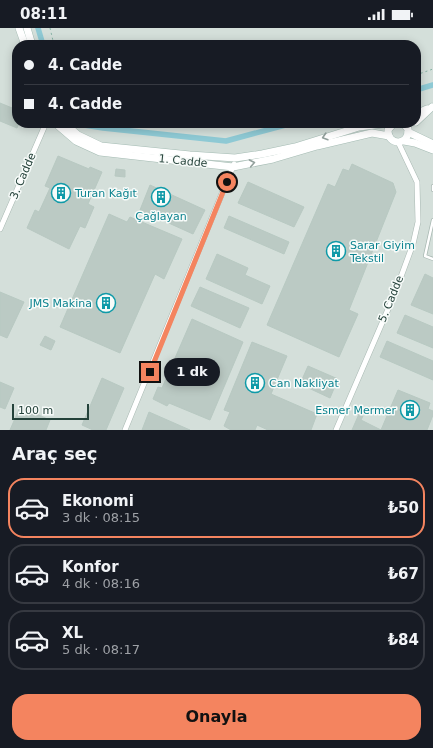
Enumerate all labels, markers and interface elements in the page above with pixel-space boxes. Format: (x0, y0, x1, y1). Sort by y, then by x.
text: 08:11 (20, 5, 68, 23)
text: 4. Cadde (48, 56, 122, 74)
text: 4. Cadde (48, 95, 122, 113)
one-way arrow (322, 132, 329, 141)
street label: 3. Cadde (7, 151, 39, 201)
street label: 1. Cadde (158, 152, 208, 170)
one-way arrow (249, 160, 255, 168)
route start (218, 173, 236, 191)
building icon: Turan Kağıt (50, 182, 72, 204)
building icon: Çağlayan (150, 186, 172, 208)
place label: Turan Kağıt (74, 187, 138, 200)
place label: Çağlayan (135, 210, 187, 223)
place label: Sarar Giyim Tekstil (349, 239, 415, 265)
building icon: Sarar Giyim Tekstil (325, 240, 347, 262)
street label: 5. Cadde (376, 274, 406, 324)
building icon: JMS Makina (95, 292, 117, 314)
place label: JMS Makina (28, 297, 92, 310)
callout: 1 dk (164, 358, 220, 386)
route end (141, 363, 159, 381)
text: 1 dk (176, 364, 208, 379)
building icon: Can Nakliyat (244, 372, 266, 394)
place label: Can Nakliyat (269, 377, 340, 390)
building icon: Esmer Mermer (399, 399, 421, 421)
scale bar (12, 402, 89, 421)
text: 100 m (18, 404, 53, 417)
place label: Esmer Mermer (315, 404, 396, 417)
text: Araç seç (12, 443, 97, 464)
icon: car (14, 490, 50, 526)
text: Ekonomi (62, 492, 134, 510)
text: ₺50 (388, 499, 419, 517)
text: 3 dk · 08:15 (62, 510, 140, 525)
icon: car (14, 556, 50, 592)
text: Konfor (62, 558, 119, 576)
text: ₺67 (388, 565, 419, 583)
text: 4 dk · 08:16 (62, 576, 140, 591)
icon: car (14, 622, 50, 658)
text: XL (62, 624, 83, 642)
text: ₺84 (388, 631, 419, 649)
text: 5 dk · 08:17 (62, 642, 140, 657)
button: Onayla (12, 694, 421, 740)

